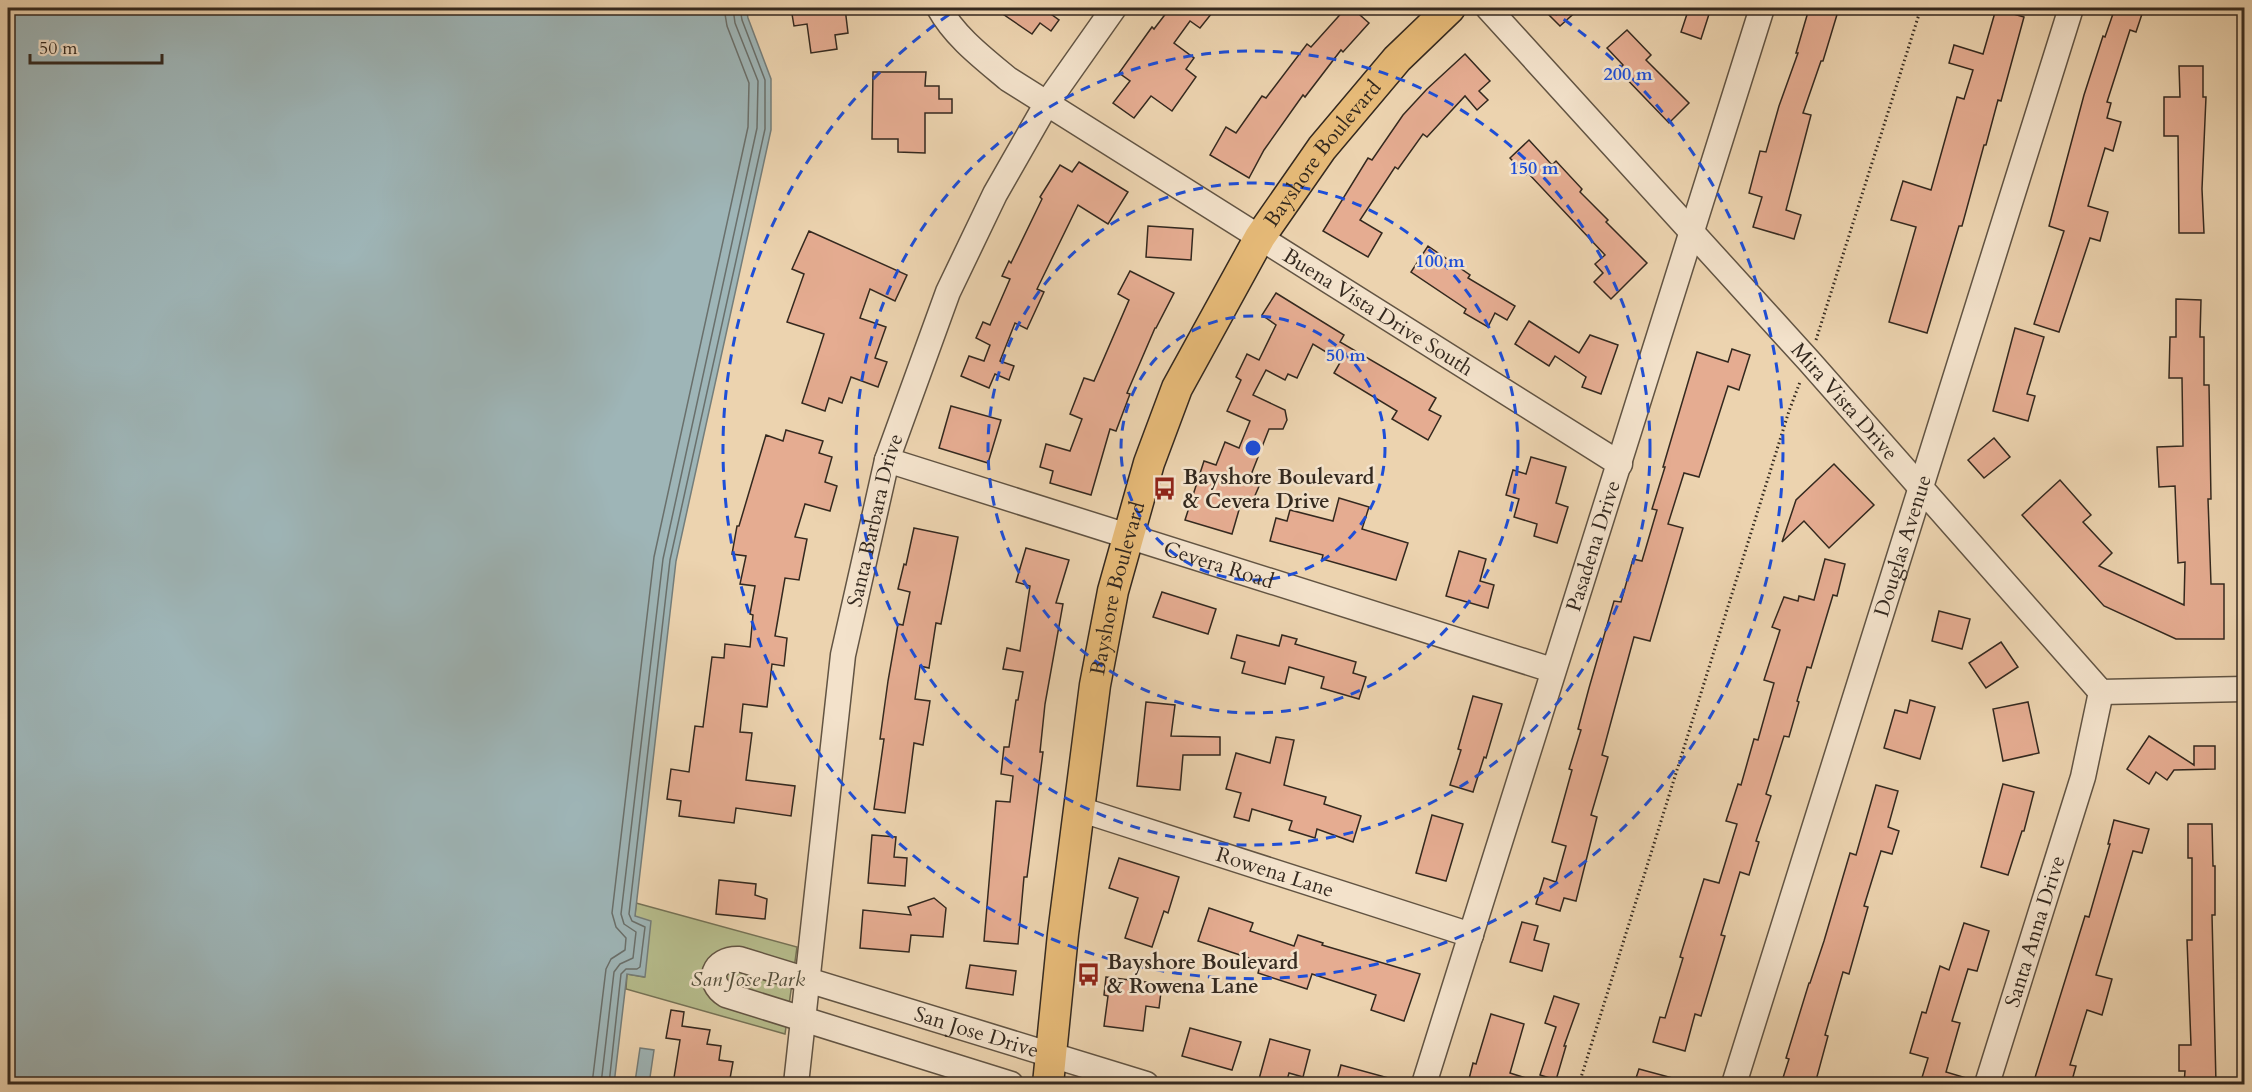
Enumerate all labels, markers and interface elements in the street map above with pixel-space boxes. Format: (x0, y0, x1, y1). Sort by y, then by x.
scale bar (30, 27, 162, 65)
text: 50 m (39, 36, 78, 61)
text: 200 m (1603, 62, 1653, 87)
street label: Bayshore Boulevard (1257, 74, 1388, 233)
text: 150 m (1509, 156, 1559, 181)
street label: Buena Vista Drive South (1277, 242, 1479, 383)
text: 100 m (1415, 249, 1465, 274)
street label: Mira Vista Drive (1784, 336, 1904, 467)
text: 50 m (1326, 343, 1366, 368)
street label: Santa Barbara Drive (840, 430, 910, 610)
centre of rings (1243, 438, 1263, 458)
place label: Bayshore Boulevard & Cevera Drive (1183, 463, 1375, 516)
street label: Douglas Avenue (1867, 471, 1939, 620)
bus stop icon: Bayshore Boulevard & Cevera Drive (1152, 476, 1178, 502)
street label: Pasadena Drive (1559, 477, 1628, 615)
street label: Bayshore Boulevard (1083, 498, 1152, 678)
street label: Cevera Road (1160, 534, 1278, 596)
street label: Rowena Lane (1212, 840, 1338, 905)
street label: Santa Anna Drive (1998, 852, 2073, 1011)
place label: Bayshore Boulevard & Rowena Lane (1107, 948, 1299, 1001)
bus stop icon: Bayshore Boulevard & Rowena Lane (1076, 961, 1102, 987)
park label: San Jose Park (691, 965, 806, 994)
street label: San Jose Drive (911, 1000, 1042, 1065)

